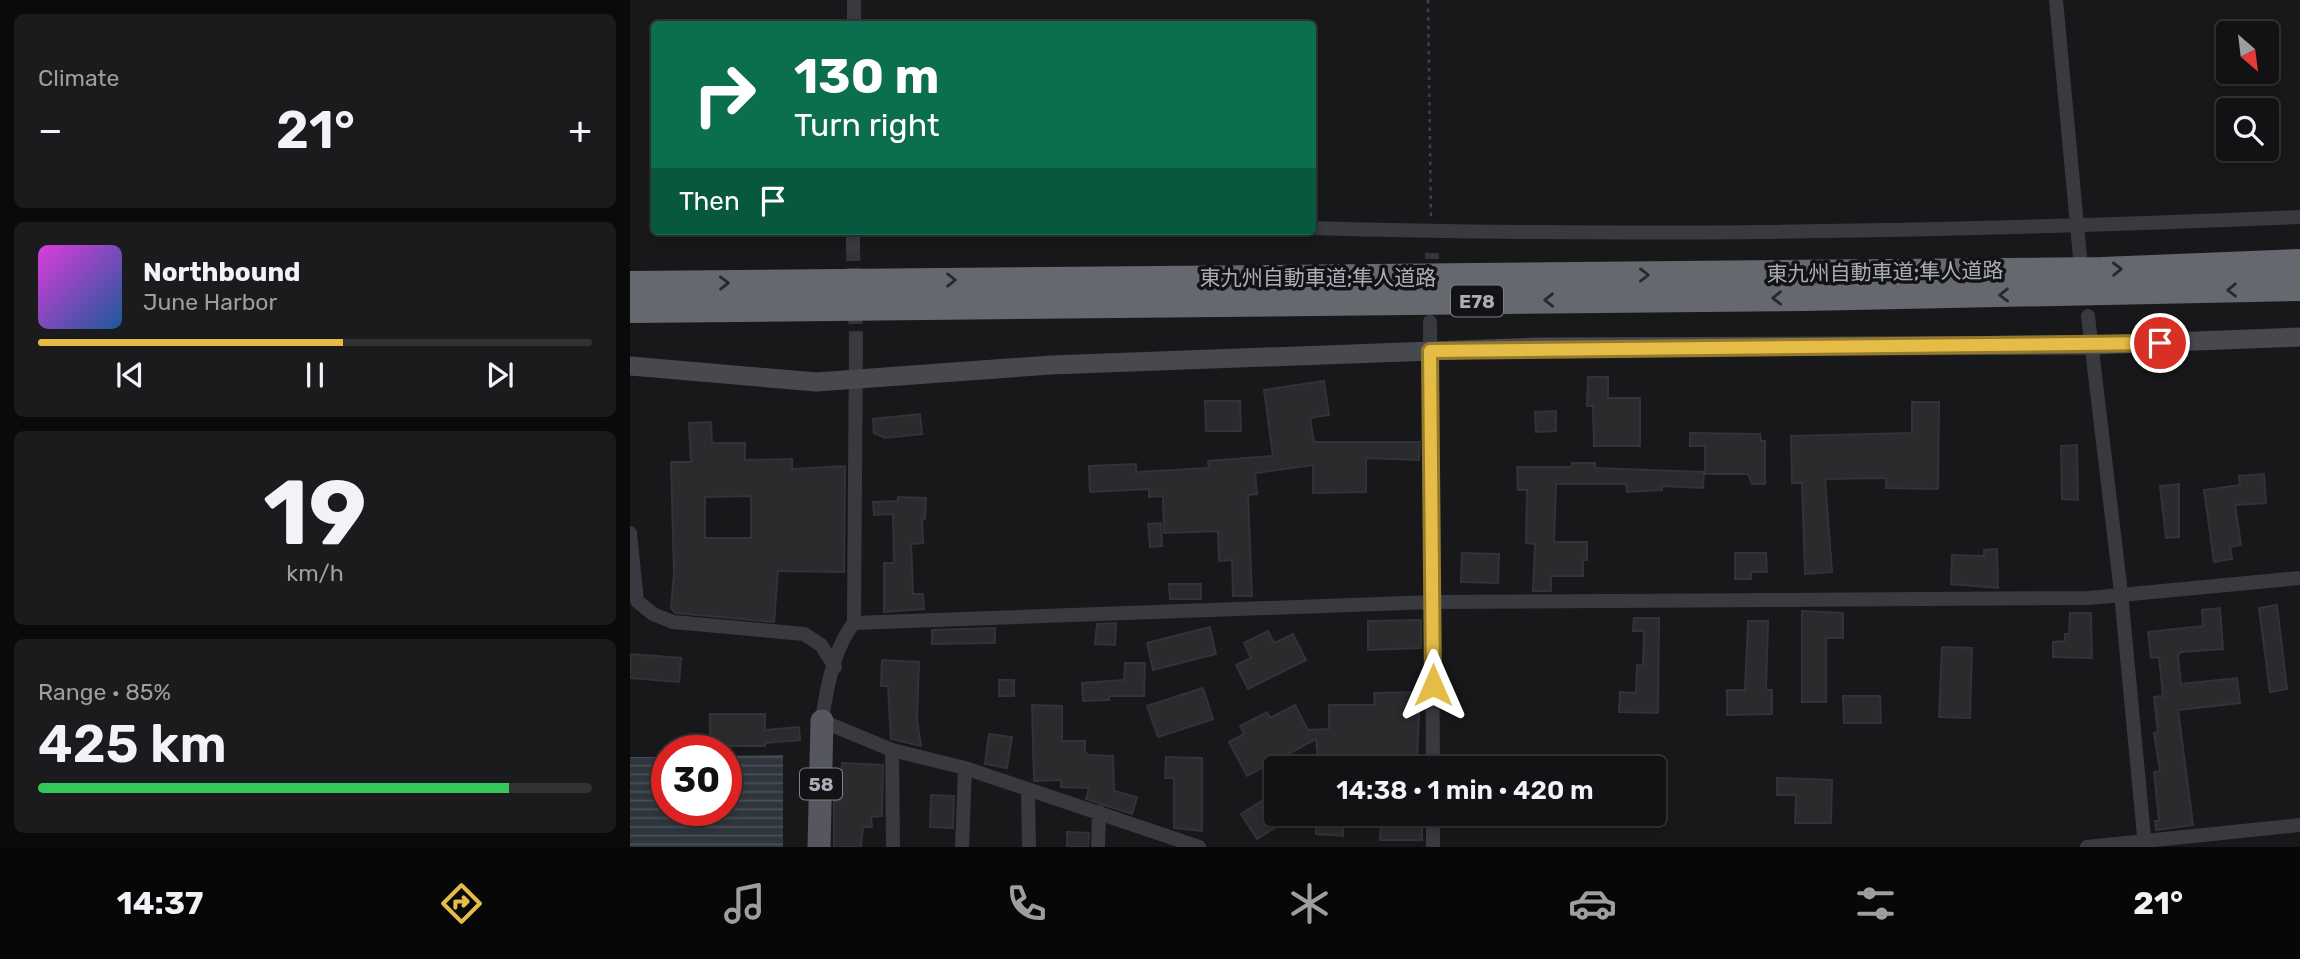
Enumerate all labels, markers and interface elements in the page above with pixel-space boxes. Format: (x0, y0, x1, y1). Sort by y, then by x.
north arrow (2216, 21, 2278, 84)
map controls (2216, 21, 2279, 161)
text: 130 m (794, 47, 939, 105)
icon: right (679, 49, 770, 140)
text: Climate (38, 64, 119, 92)
button: search (2216, 98, 2279, 161)
text: 21° (276, 99, 355, 161)
text: Turn right (794, 106, 939, 144)
text: − (38, 107, 63, 153)
text: + (568, 107, 592, 153)
icon: arrive (754, 182, 792, 220)
text: Then (679, 186, 740, 217)
text: Northbound (143, 257, 301, 288)
street label: 東九州自動車道;隼人道路 (1766, 257, 2004, 287)
one-way arrow (2111, 262, 2122, 277)
street label: 東九州自動車道;隼人道路 (1200, 265, 1436, 290)
one-way arrow (1639, 267, 1650, 282)
one-way arrow (946, 272, 957, 288)
one-way arrow (718, 275, 729, 290)
one-way arrow (2226, 282, 2237, 298)
road number: E78 (1451, 286, 1503, 316)
one-way arrow (1999, 287, 2009, 303)
text: June Harbor (143, 288, 277, 316)
one-way arrow (1771, 291, 1782, 306)
one-way arrow (1544, 293, 1555, 308)
pin (2130, 313, 2190, 373)
icon: arrive (2141, 324, 2179, 362)
icon: previous (111, 356, 149, 394)
icon: pause (296, 356, 334, 394)
icon: next (481, 356, 519, 394)
text: 19 (263, 459, 367, 567)
text: km/h (286, 559, 344, 587)
position arrow (1396, 648, 1470, 722)
text: Range · 85% (38, 678, 171, 706)
text: 425 km (38, 713, 227, 775)
speed limit sign: 30 (651, 735, 742, 826)
road number: 58 (800, 768, 842, 800)
text: 14:38 · 1 min · 420 m (1336, 775, 1594, 806)
icon: directions (437, 879, 486, 928)
icon: music (720, 879, 769, 928)
icon: phone (1002, 879, 1051, 928)
icon: climate (1285, 879, 1334, 928)
icon: car (1568, 879, 1617, 928)
icon: filters (1851, 879, 1900, 928)
text: 14:37 (117, 884, 203, 922)
text: 21° (2133, 884, 2183, 922)

